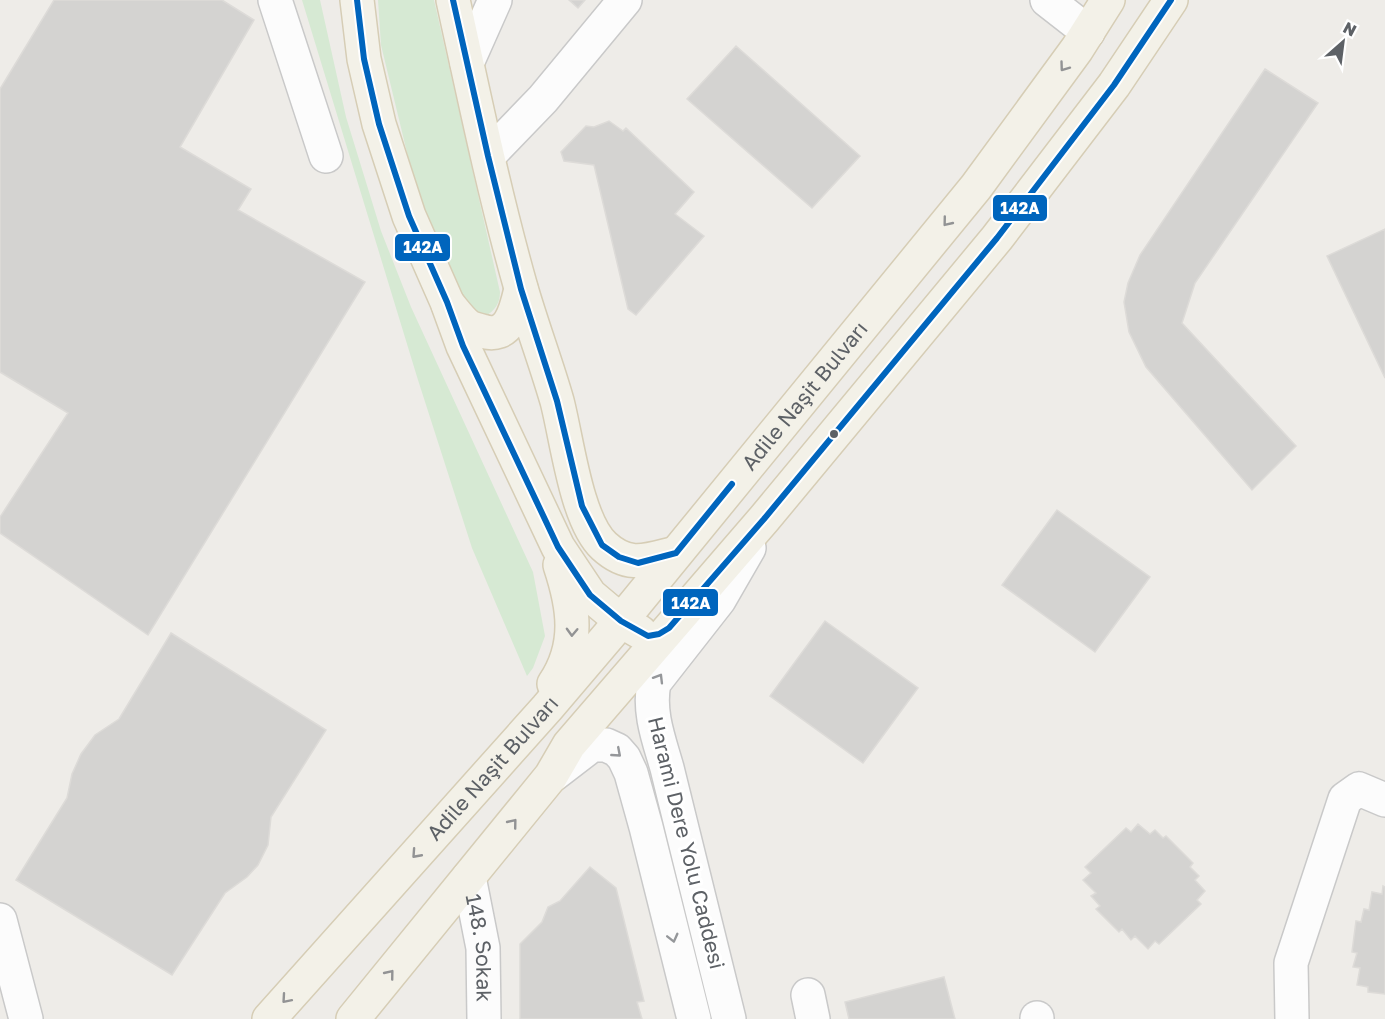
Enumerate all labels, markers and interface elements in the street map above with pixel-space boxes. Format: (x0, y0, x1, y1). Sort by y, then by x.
north arrow (1313, 12, 1373, 72)
text: N (1340, 17, 1360, 40)
one-way arrow (1060, 60, 1071, 71)
line badge: 142A (992, 194, 1048, 222)
text: 142A (1000, 198, 1040, 218)
one-way arrow (943, 215, 954, 226)
line badge: 142A (394, 233, 451, 262)
text: 142A (403, 237, 443, 257)
street label: Adile Naşit Bulvarı (736, 316, 873, 475)
unlabelled marker (828, 428, 840, 440)
line badge: 142A (662, 588, 719, 617)
text: 142A (671, 593, 711, 613)
one-way arrow (566, 627, 579, 636)
one-way arrow (651, 674, 663, 684)
street label: Adile Naşit Bulvarı (421, 690, 563, 845)
street label: Harami Dere Yolu Caddesi (643, 714, 731, 972)
one-way arrow (611, 746, 621, 757)
one-way arrow (506, 818, 517, 829)
one-way arrow (412, 847, 423, 858)
street label: 148. Sokak (461, 892, 498, 1002)
one-way arrow (666, 933, 679, 943)
one-way arrow (383, 970, 394, 981)
one-way arrow (282, 992, 293, 1003)

